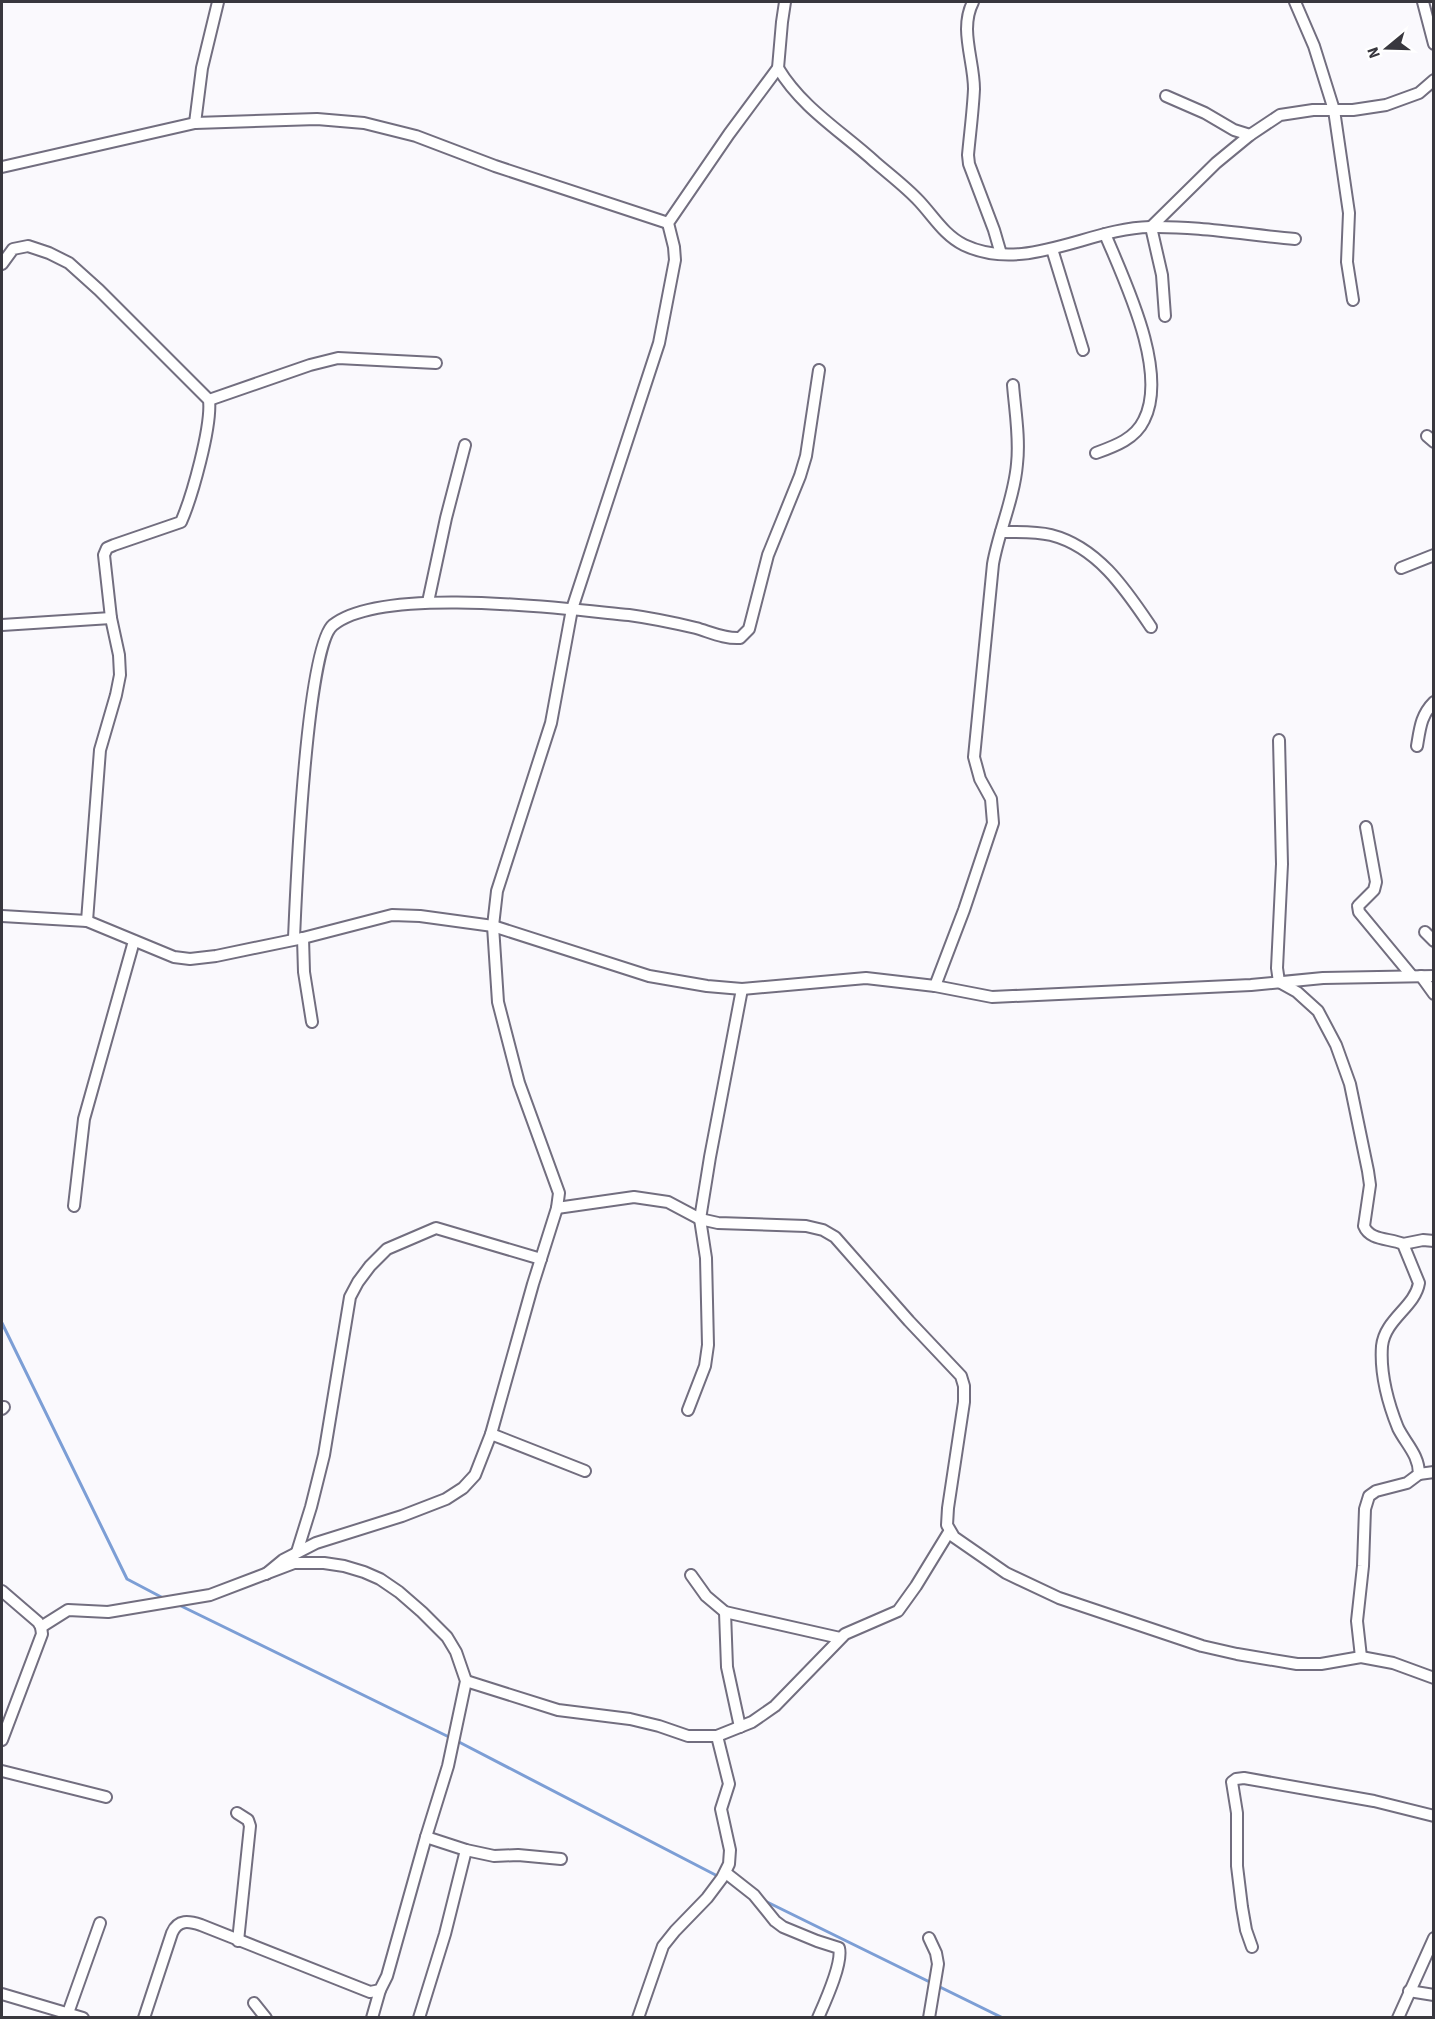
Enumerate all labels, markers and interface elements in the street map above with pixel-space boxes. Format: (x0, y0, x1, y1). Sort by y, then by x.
north arrow (1357, 18, 1417, 78)
text: N (1362, 44, 1386, 61)

